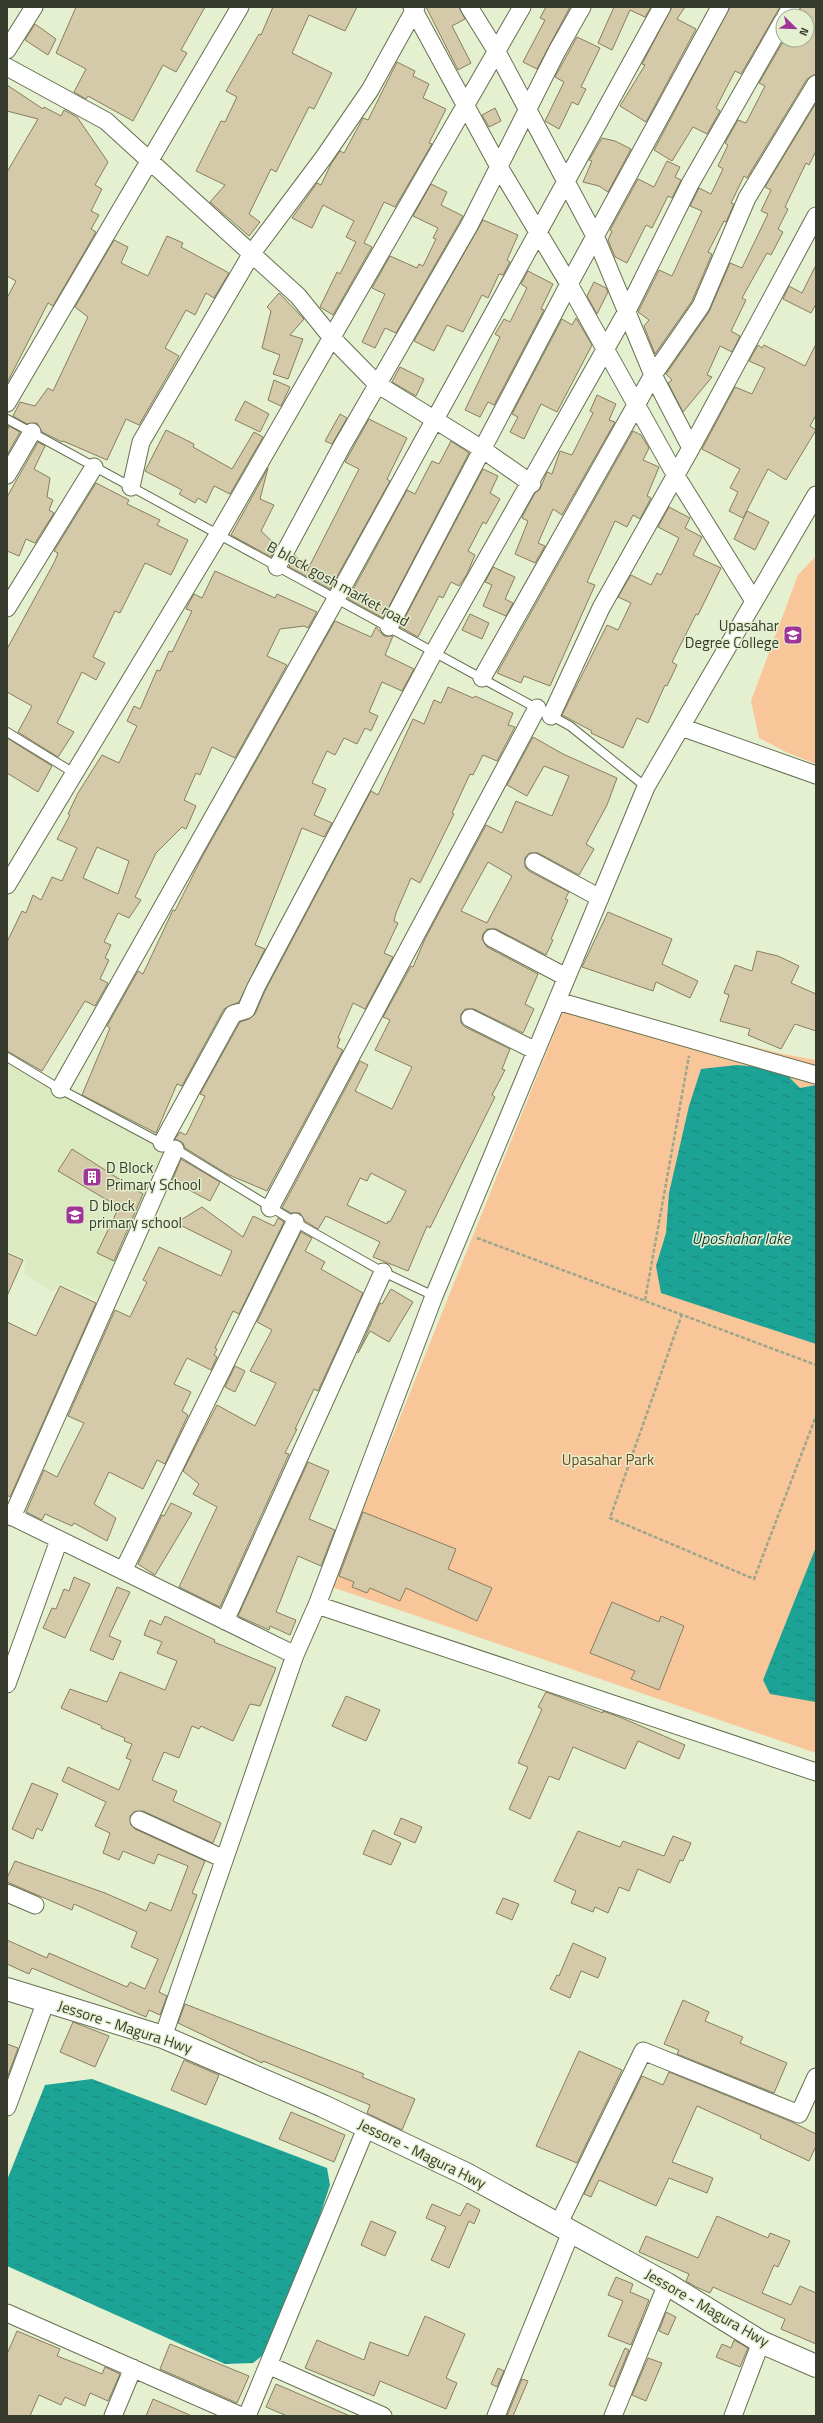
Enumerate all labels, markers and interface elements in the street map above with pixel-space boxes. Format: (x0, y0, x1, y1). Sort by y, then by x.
north arrow (775, 8, 815, 48)
text: N (795, 25, 813, 39)
street label: B block gosh market road (263, 535, 414, 632)
place label: Upasahar Degree College (685, 614, 779, 654)
school or university icon: Upasahar Degree College (782, 624, 804, 646)
place label: D Block Primary School (106, 1156, 201, 1196)
building icon: D Block Primary School (81, 1166, 103, 1188)
place label: D block primary school (89, 1194, 182, 1234)
school or university icon: D block primary school (64, 1204, 86, 1226)
water label: Uposhahar lake (692, 1226, 792, 1250)
park label: Upasahar Park (562, 1448, 654, 1471)
street label: Jessore - Magura Hwy (55, 1994, 195, 2059)
street label: Jessore - Magura Hwy (354, 2113, 490, 2195)
street label: Jessore - Magura Hwy (641, 2263, 774, 2353)

